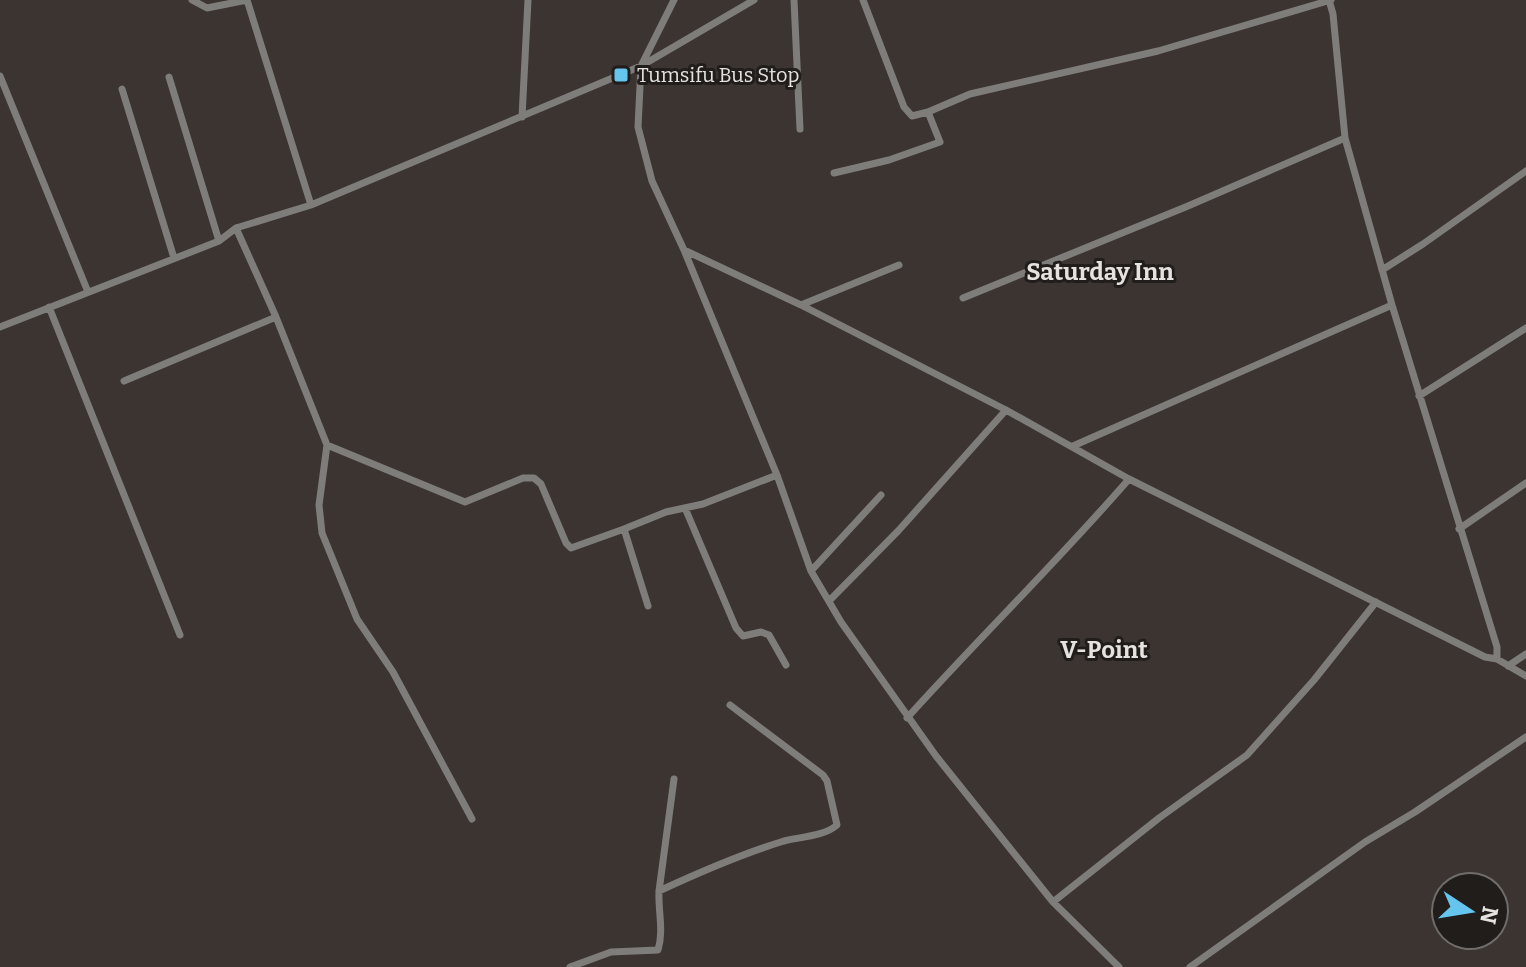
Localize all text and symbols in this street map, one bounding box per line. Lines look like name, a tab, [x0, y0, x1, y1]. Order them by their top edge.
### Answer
place label: Tumsifu Bus Stop	[637, 63, 799, 87]
marker: Tumsifu Bus Stop	[612, 66, 630, 84]
district label: Saturday Inn	[1026, 258, 1174, 286]
district label: V-Point	[1060, 636, 1148, 664]
north arrow	[1430, 871, 1510, 951]
text: N	[1474, 904, 1504, 926]

